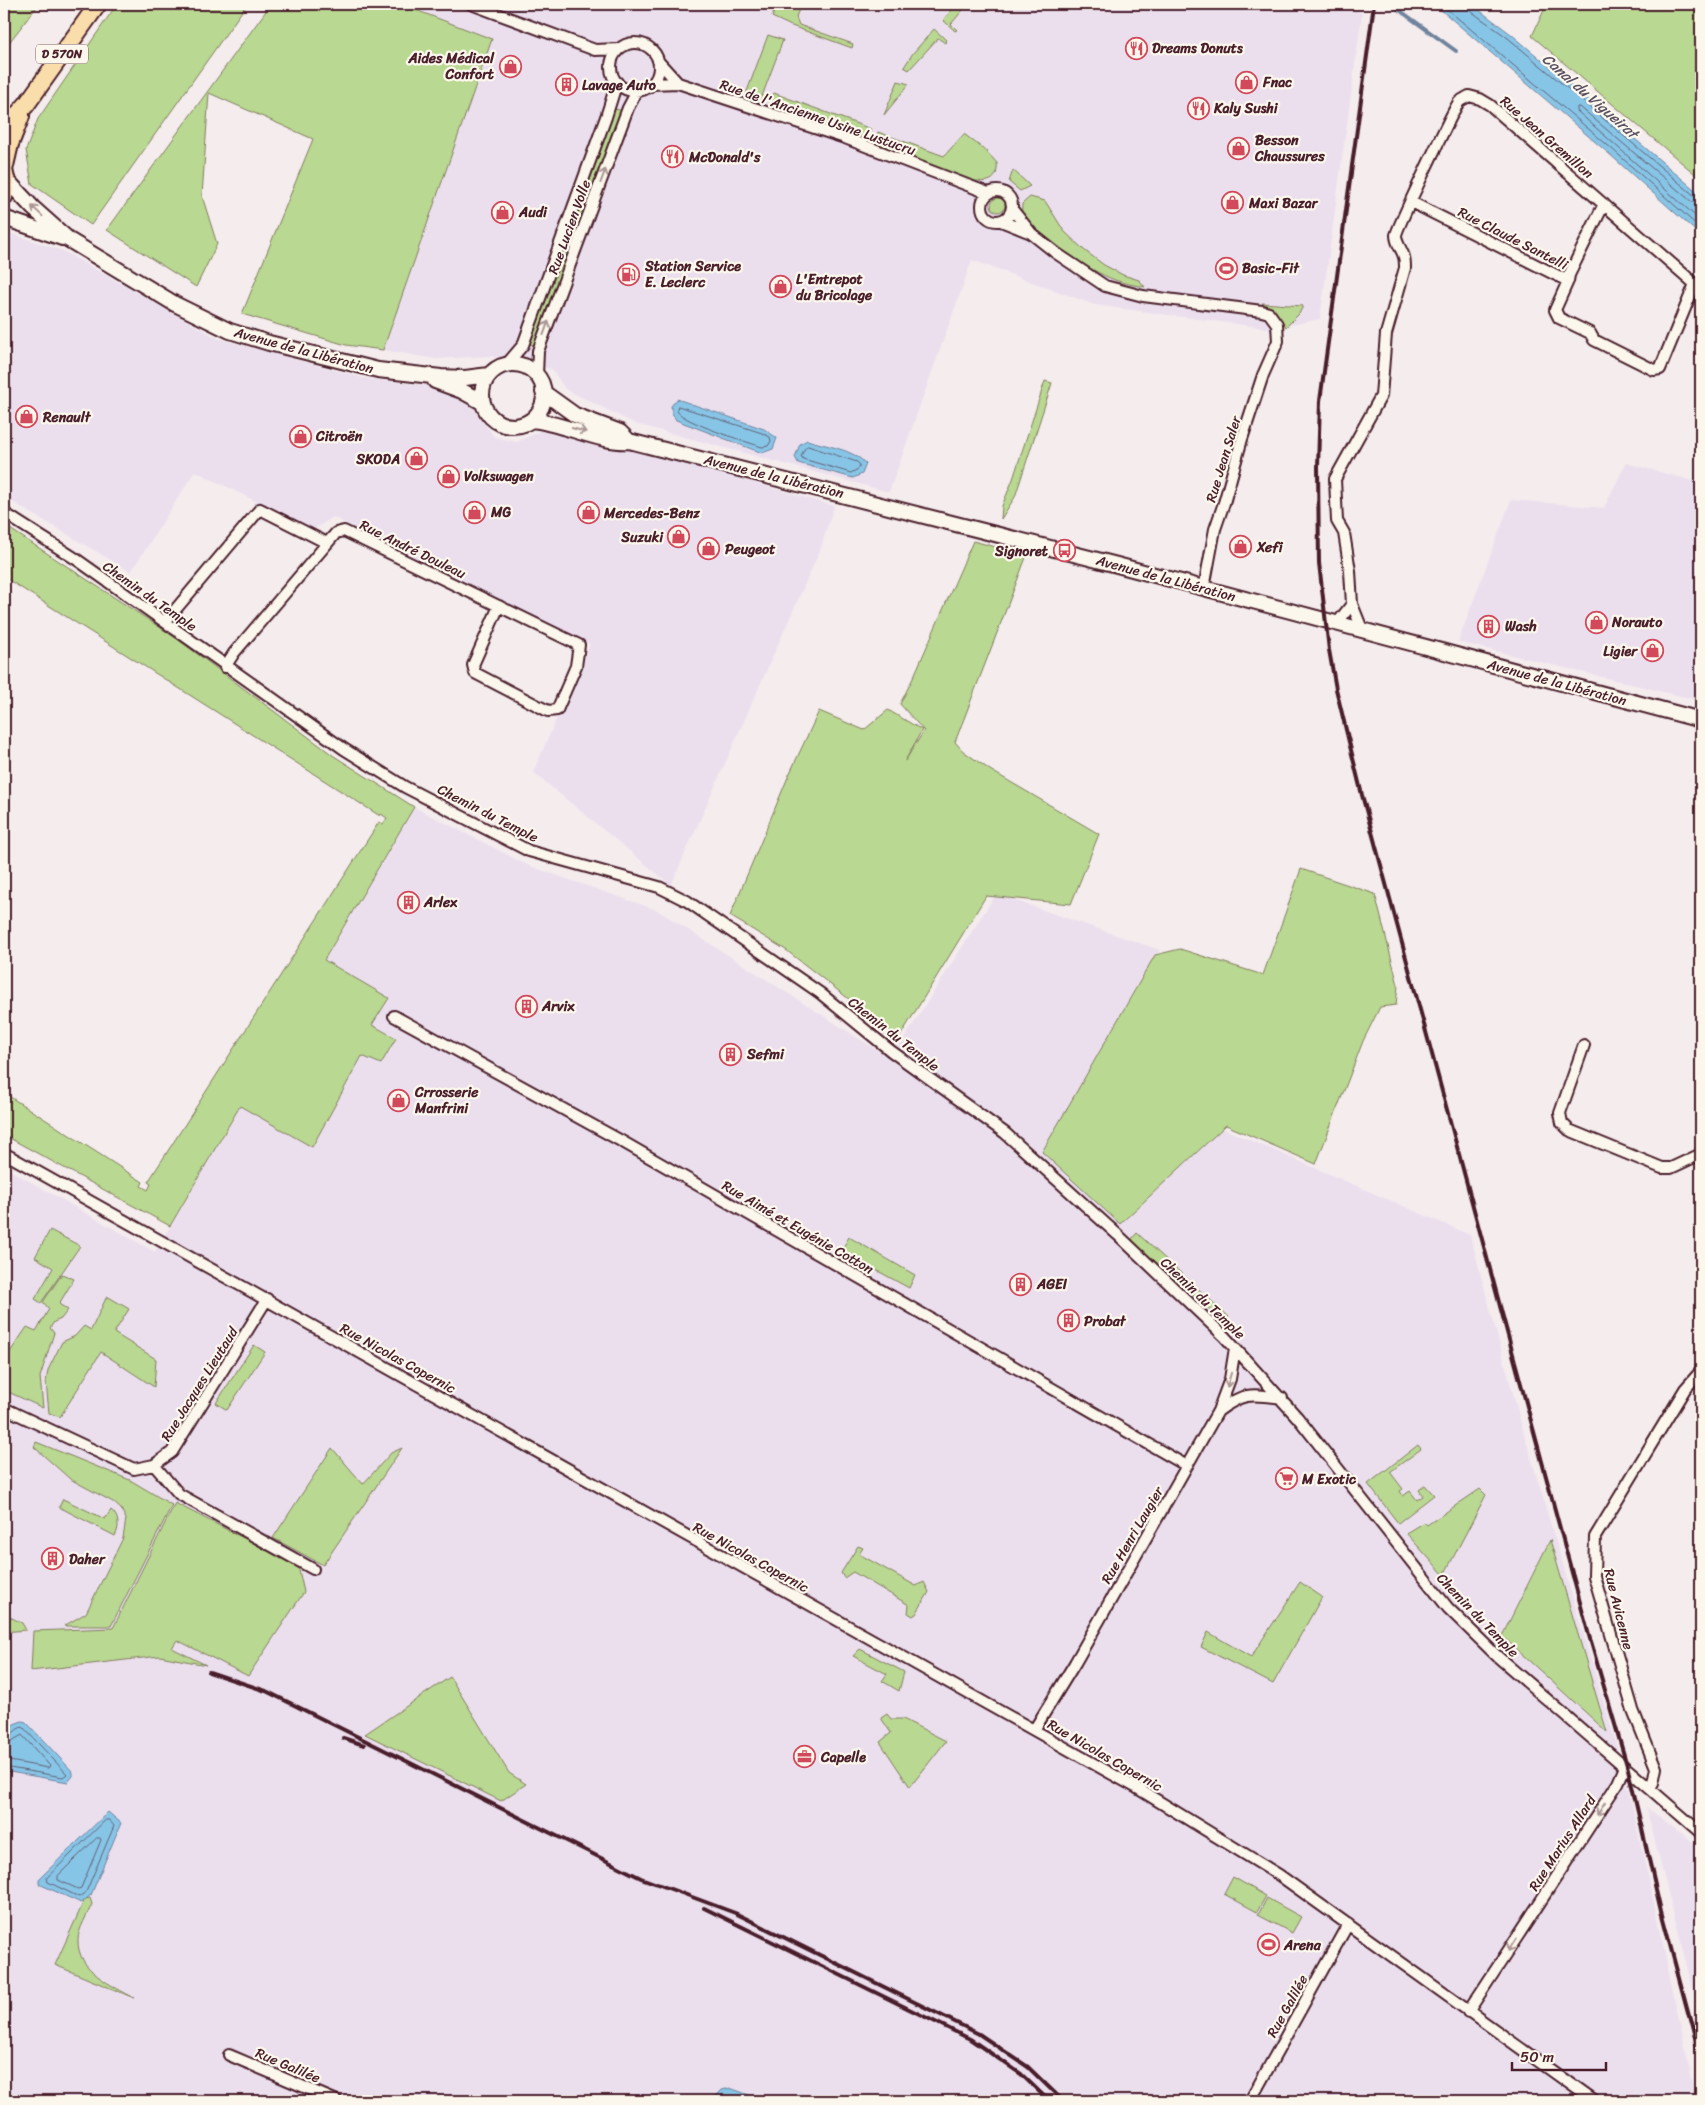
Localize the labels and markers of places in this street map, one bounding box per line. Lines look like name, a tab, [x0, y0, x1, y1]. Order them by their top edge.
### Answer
restaurant icon: Dreams Donuts	[1124, 36, 1148, 60]
place label: Dreams Donuts	[1152, 36, 1243, 61]
place label: Aides Médical Confort	[407, 46, 495, 87]
shop icon: Aides Médical Confort	[498, 54, 522, 78]
shop icon: Fnac	[1235, 70, 1259, 94]
place label: Fnac	[1262, 70, 1292, 95]
building icon: Lavage Auto	[554, 73, 578, 97]
place label: Lavage Auto	[582, 73, 657, 98]
restaurant icon: Kaly Sushi	[1186, 96, 1210, 120]
place label: Kaly Sushi	[1213, 96, 1279, 121]
place label: Besson Chaussures	[1254, 128, 1325, 169]
shop icon: Besson Chaussures	[1227, 136, 1251, 160]
restaurant icon: McDonald's	[661, 145, 685, 169]
place label: McDonald's	[688, 145, 761, 170]
shop icon: Maxi Bazar	[1221, 191, 1245, 215]
place label: Maxi Bazar	[1248, 191, 1319, 216]
shop icon: Audi	[491, 200, 515, 224]
place label: Audi	[518, 200, 548, 225]
place label: Station Service E. Leclerc	[644, 254, 741, 295]
sports icon: Basic-Fit	[1214, 256, 1238, 280]
place label: Basic-Fit	[1242, 256, 1300, 281]
fuel station icon: Station Service E. Leclerc	[617, 262, 641, 286]
place label: L'Entrepot du Bricolage	[796, 267, 873, 308]
shop icon: L'Entrepot du Bricolage	[768, 275, 792, 299]
shop icon: Renault	[15, 405, 39, 429]
place label: Renault	[42, 405, 92, 430]
shop icon: Citroën	[288, 424, 312, 448]
place label: Citroën	[315, 424, 363, 449]
place label: SKODA	[355, 447, 400, 472]
shop icon: SKODA	[404, 447, 428, 471]
shop icon: Volkswagen	[436, 464, 460, 488]
place label: Volkswagen	[464, 464, 534, 489]
shop icon: MG	[463, 500, 487, 524]
place label: MG	[490, 500, 511, 525]
shop icon: Mercedes-Benz	[576, 501, 600, 525]
place label: Mercedes-Benz	[603, 501, 700, 526]
place label: Suzuki	[620, 525, 664, 550]
shop icon: Suzuki	[667, 525, 691, 549]
shop icon: Xefi	[1229, 535, 1253, 559]
place label: Xefi	[1256, 535, 1283, 560]
shop icon: Peugeot	[697, 537, 721, 561]
place label: Peugeot	[725, 537, 776, 562]
place label: Signoret	[994, 539, 1049, 564]
bus stop icon: Signoret	[1052, 539, 1076, 563]
shop icon: Norauto	[1584, 610, 1608, 634]
place label: Norauto	[1611, 610, 1663, 635]
building icon: Wash	[1477, 614, 1501, 638]
place label: Wash	[1505, 614, 1537, 639]
place label: Ligier	[1603, 639, 1638, 664]
shop icon: Ligier	[1641, 639, 1665, 663]
building icon: Arlex	[396, 890, 420, 914]
place label: Arlex	[423, 890, 458, 915]
building icon: Arvix	[514, 994, 538, 1018]
place label: Arvix	[541, 994, 575, 1019]
building icon: Sefmi	[719, 1042, 743, 1066]
place label: Sefmi	[746, 1042, 785, 1067]
place label: Crrosserie Manfrini	[414, 1080, 479, 1121]
shop icon: Crrosserie Manfrini	[387, 1088, 411, 1112]
building icon: AGEI	[1009, 1272, 1033, 1296]
place label: AGEI	[1036, 1272, 1068, 1297]
building icon: Probat	[1056, 1309, 1080, 1333]
place label: Probat	[1084, 1309, 1127, 1334]
supermarket icon: M Exotic	[1274, 1467, 1298, 1491]
place label: M Exotic	[1301, 1467, 1357, 1492]
building icon: Daher	[41, 1547, 65, 1571]
place label: Daher	[69, 1547, 106, 1572]
office icon: Capelle	[793, 1745, 817, 1769]
place label: Capelle	[820, 1745, 866, 1770]
sports icon: Arena	[1256, 1933, 1280, 1957]
place label: Arena	[1283, 1933, 1322, 1958]

